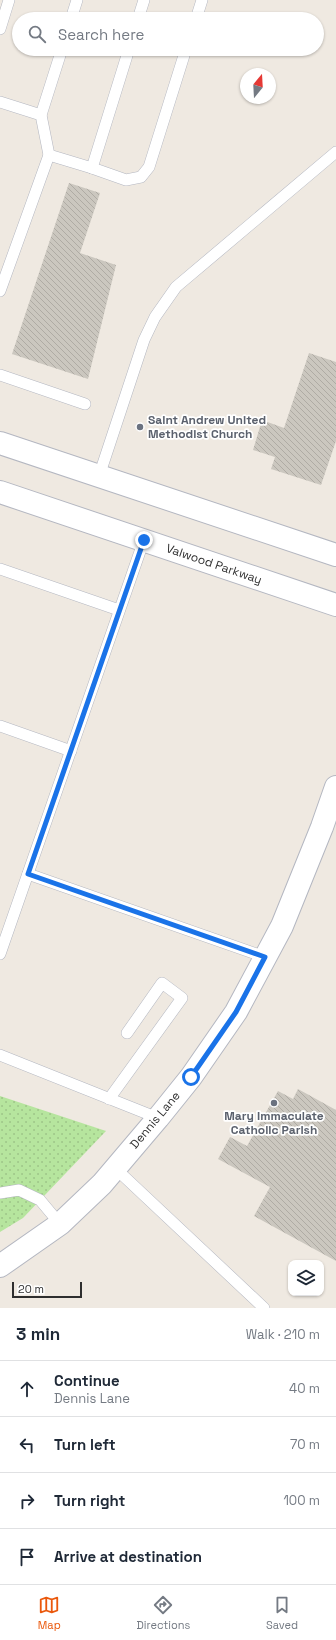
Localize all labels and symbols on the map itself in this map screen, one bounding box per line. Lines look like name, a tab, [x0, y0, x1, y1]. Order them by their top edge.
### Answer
north arrow	[240, 68, 276, 104]
place label: Saint Andrew United Methodist Church	[148, 412, 266, 442]
marker: Saint Andrew United Methodist Church	[135, 422, 145, 432]
route end	[135, 531, 153, 549]
street label: Valwood Parkway	[164, 540, 264, 588]
route start	[182, 1068, 200, 1086]
street label: Dennis Lane	[126, 1088, 184, 1152]
marker: Mary Immaculate Catholic Parish	[269, 1098, 279, 1108]
place label: Mary Immaculate Catholic Parish	[224, 1108, 324, 1138]
scale bar	[12, 1280, 82, 1299]

